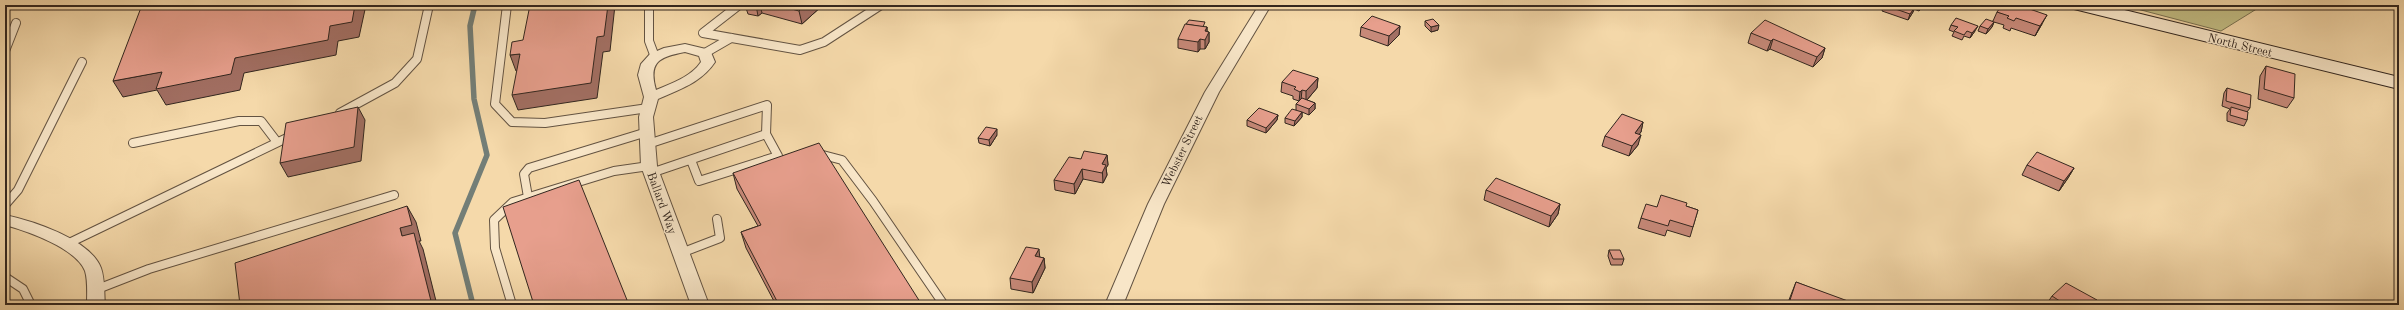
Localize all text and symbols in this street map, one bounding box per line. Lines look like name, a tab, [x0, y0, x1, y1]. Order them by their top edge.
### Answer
street label: North Street	[2206, 32, 2273, 60]
street label: Webster Street	[1160, 114, 1205, 189]
street label: Ballard Way	[644, 171, 678, 237]

